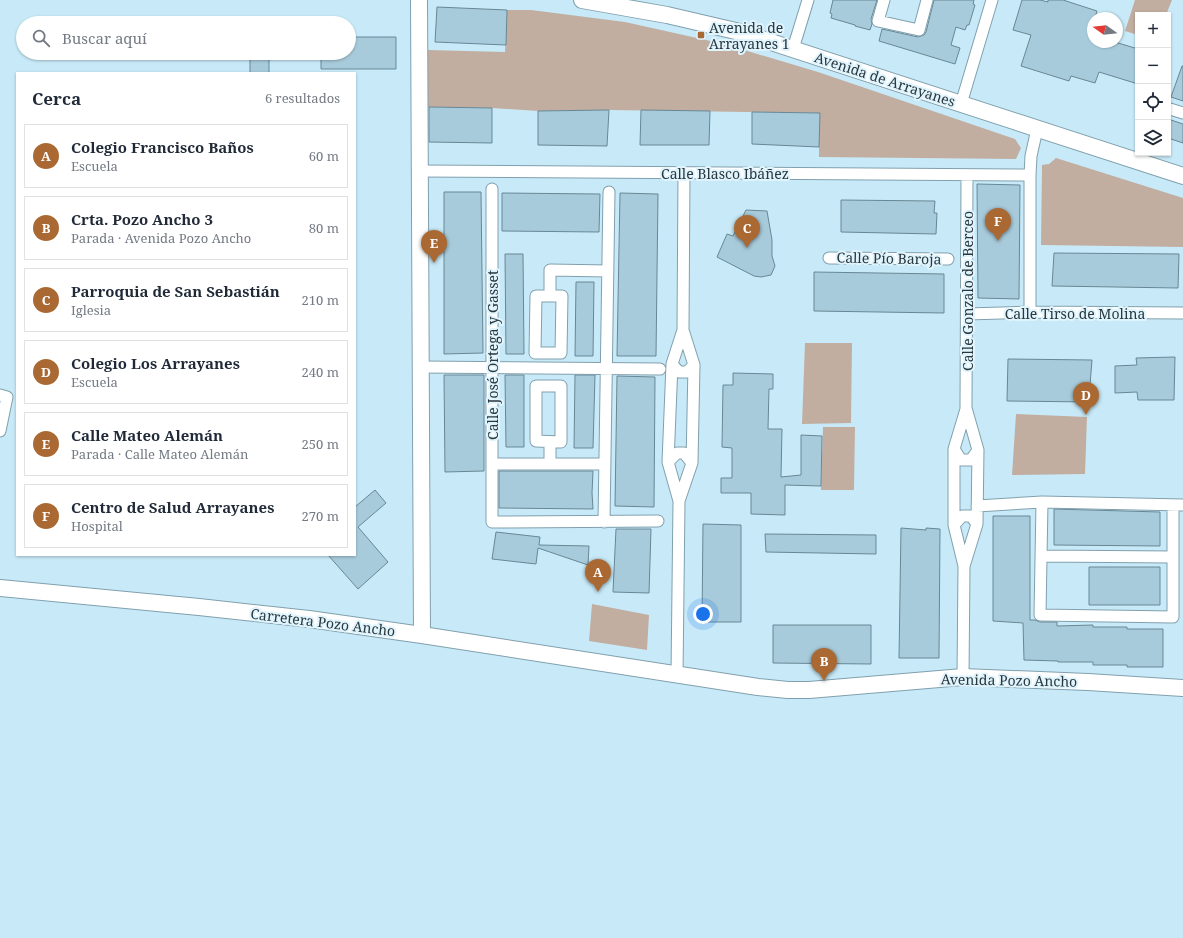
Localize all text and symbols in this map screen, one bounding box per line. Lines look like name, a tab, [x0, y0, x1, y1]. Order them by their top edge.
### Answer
north arrow	[1087, 12, 1123, 48]
map controls	[1135, 12, 1171, 156]
button: +	[1135, 12, 1171, 48]
search box	[16, 16, 356, 60]
place label: Avenida de Arrayanes 1	[709, 18, 789, 53]
icon: search	[30, 27, 52, 49]
text: Buscar aquí	[62, 28, 147, 48]
marker: Avenida de Arrayanes 1	[696, 30, 706, 40]
street label: Avenida de Arrayanes	[812, 47, 958, 111]
button: −	[1135, 48, 1171, 84]
button: locate	[1135, 84, 1171, 120]
text: Cerca	[32, 87, 81, 110]
text: 6 resultados	[265, 89, 340, 107]
button: layers	[1135, 120, 1171, 156]
text: Colegio Francisco Baños	[71, 137, 254, 157]
text: A	[41, 147, 51, 165]
text: 60 m	[309, 147, 339, 165]
text: Escuela	[71, 157, 118, 175]
street label: Calle Blasco Ibáñez	[661, 164, 789, 183]
pin: F	[985, 208, 1011, 241]
text: Crta. Pozo Ancho 3	[71, 209, 213, 229]
street label: Calle Gonzalo de Berceo	[958, 211, 977, 371]
pin: C	[734, 215, 760, 248]
text: B	[42, 219, 50, 237]
text: 80 m	[309, 219, 339, 237]
text: Parada · Avenida Pozo Ancho	[71, 229, 251, 247]
pin: E	[421, 230, 447, 263]
street label: Calle Pío Baroja	[836, 248, 942, 268]
street label: Calle José Ortega y Gasset	[483, 270, 502, 440]
text: Parroquia de San Sebastián	[71, 281, 280, 301]
text: C	[42, 291, 50, 309]
text: 210 m	[302, 291, 339, 309]
text: Iglesia	[71, 301, 111, 319]
street label: Calle Tirso de Molina	[1005, 304, 1145, 323]
text: Colegio Los Arrayanes	[71, 353, 240, 373]
text: D	[41, 363, 51, 381]
text: 240 m	[302, 363, 339, 381]
text: Escuela	[71, 373, 118, 391]
pin: D	[1073, 382, 1099, 415]
text: Calle Mateo Alemán	[71, 425, 223, 445]
text: E	[42, 435, 50, 453]
text: 250 m	[302, 435, 339, 453]
text: Parada · Calle Mateo Alemán	[71, 445, 248, 463]
text: Centro de Salud Arrayanes	[71, 497, 274, 517]
text: F	[42, 507, 50, 525]
text: 270 m	[302, 507, 339, 525]
text: Hospital	[71, 517, 123, 535]
pin: A	[585, 559, 611, 592]
street label: Carretera Pozo Ancho	[250, 604, 396, 640]
your location	[693, 604, 713, 624]
pin: B	[811, 648, 837, 681]
street label: Avenida Pozo Ancho	[941, 669, 1077, 691]

